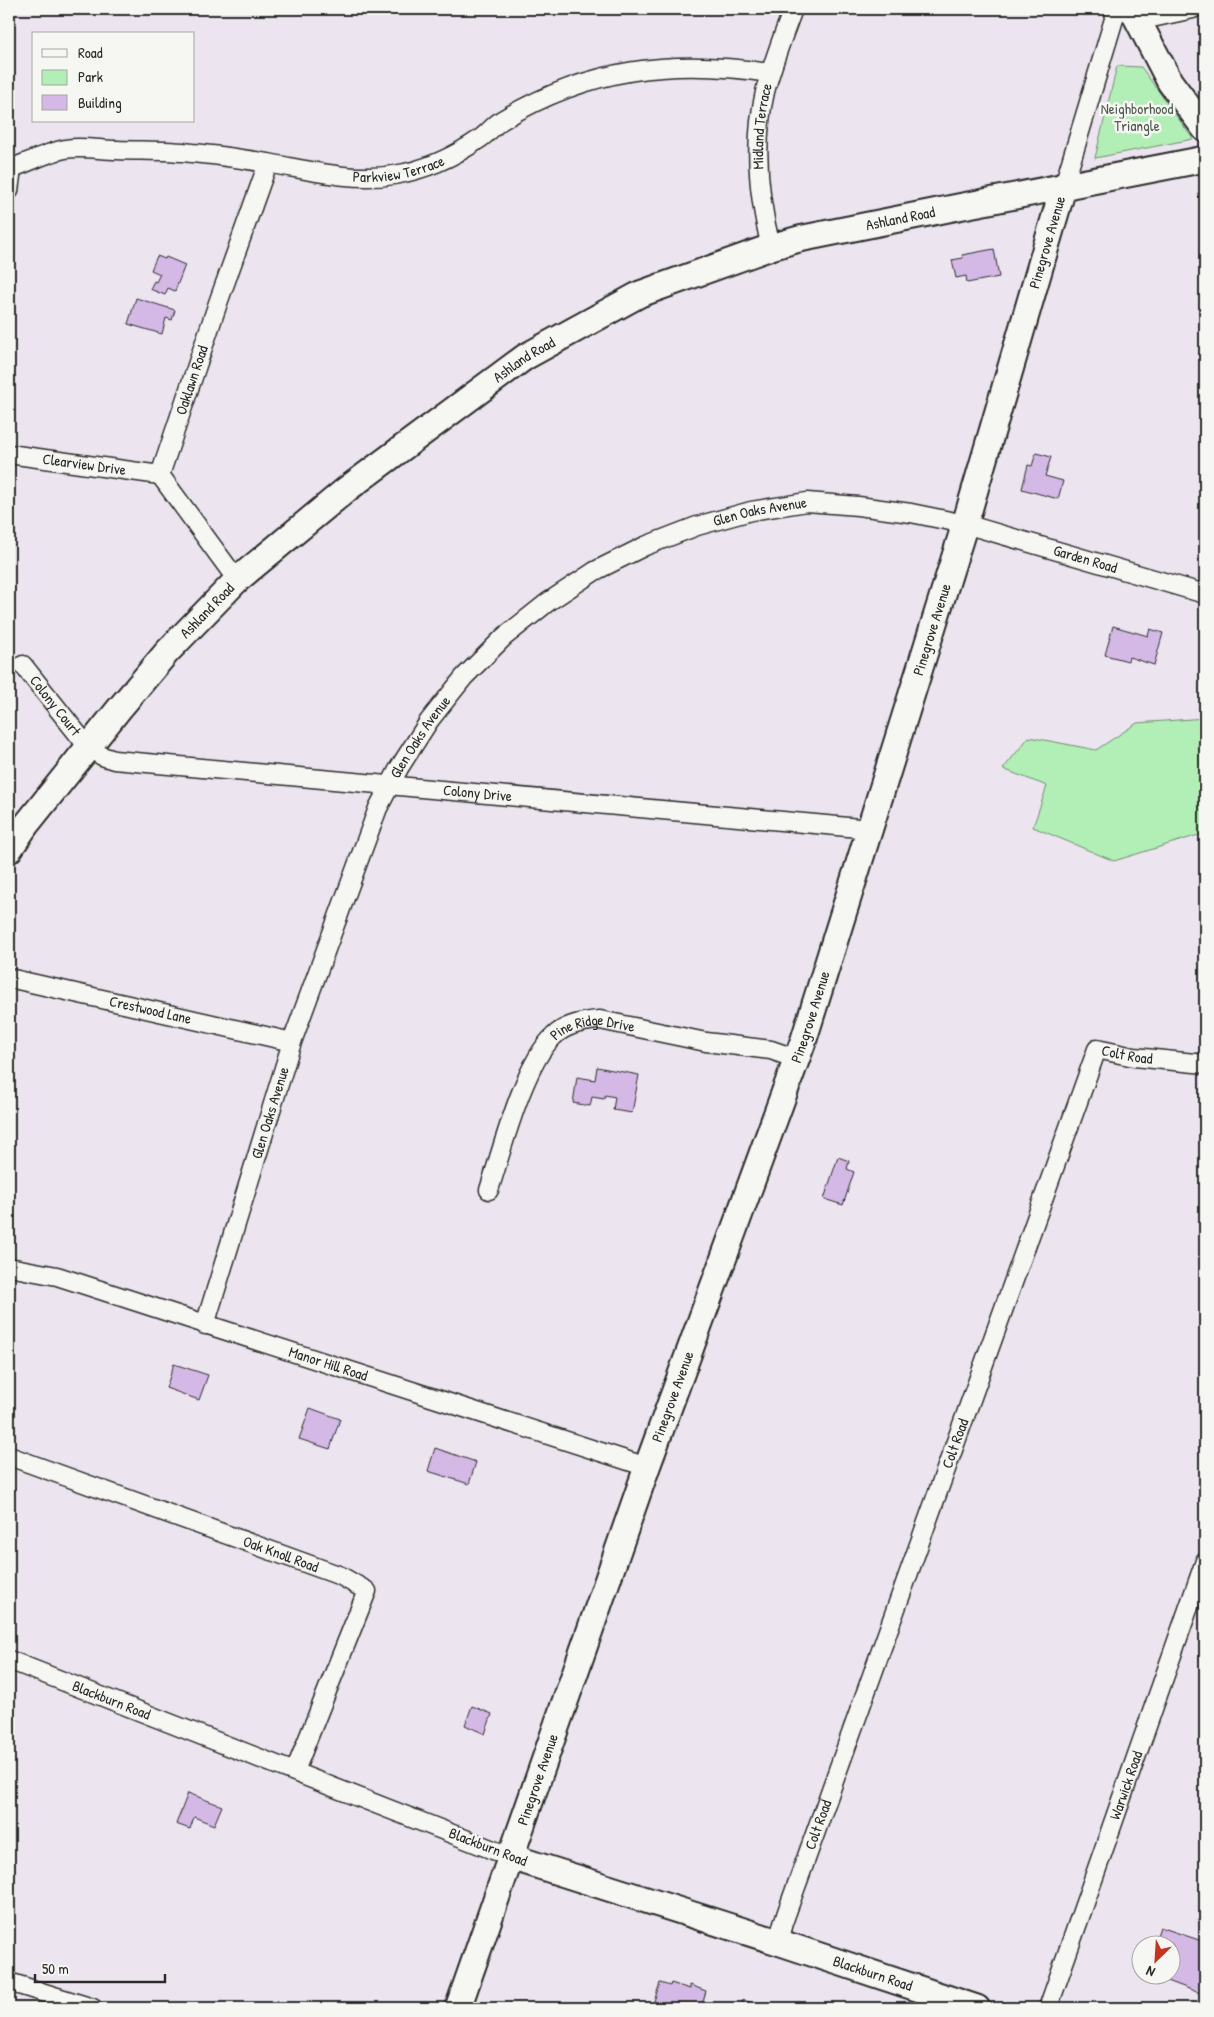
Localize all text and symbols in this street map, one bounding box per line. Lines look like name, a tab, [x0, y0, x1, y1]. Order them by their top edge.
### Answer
legend	[32, 32, 195, 122]
text: Road	[78, 42, 103, 63]
text: Park	[78, 66, 103, 87]
street label: Midland Terrace	[747, 81, 777, 170]
text: Building	[78, 92, 122, 113]
park label: Neighborhood Triangle	[1101, 98, 1173, 136]
street label: Parkview Terrace	[352, 150, 448, 187]
street label: Pinegrove Avenue	[1023, 193, 1070, 291]
street label: Ashland Road	[864, 201, 937, 235]
street label: Ashland Road	[489, 332, 559, 387]
street label: Oaklawn Road	[170, 342, 213, 418]
street label: Clearview Drive	[41, 448, 127, 480]
street label: Glen Oaks Avenue	[711, 491, 808, 531]
street label: Garden Road	[1051, 539, 1120, 578]
street label: Ashland Road	[175, 578, 239, 643]
street label: Pinegrove Avenue	[907, 581, 956, 678]
street label: Colony Court	[25, 671, 87, 741]
street label: Glen Oaks Avenue	[385, 691, 455, 782]
street label: Colony Drive	[442, 779, 513, 806]
street label: Pinegrove Avenue	[785, 968, 835, 1066]
street label: Crestwood Lane	[107, 990, 194, 1029]
street label: Pine Ridge Drive	[545, 1009, 637, 1045]
street label: Colt Road	[1100, 1039, 1154, 1069]
street label: Glen Oaks Avenue	[246, 1064, 294, 1161]
street label: Manor Hill Road	[286, 1341, 371, 1386]
street label: Pinegrove Avenue	[646, 1348, 699, 1445]
street label: Colt Road	[936, 1416, 973, 1471]
street label: Oak Knoll Road	[240, 1530, 322, 1577]
street label: Blackburn Road	[69, 1675, 154, 1725]
street label: Pinegrove Avenue	[512, 1731, 563, 1828]
street label: Warwick Road	[1104, 1748, 1148, 1822]
street label: Colt Road	[799, 1797, 836, 1852]
street label: Blackburn Road	[446, 1822, 530, 1871]
north arrow	[1132, 1934, 1182, 1984]
street label: Blackburn Road	[830, 1950, 915, 1996]
scale bar	[35, 1952, 165, 1984]
text: 50 m	[42, 1958, 69, 1979]
text: N	[1142, 1962, 1158, 1982]

